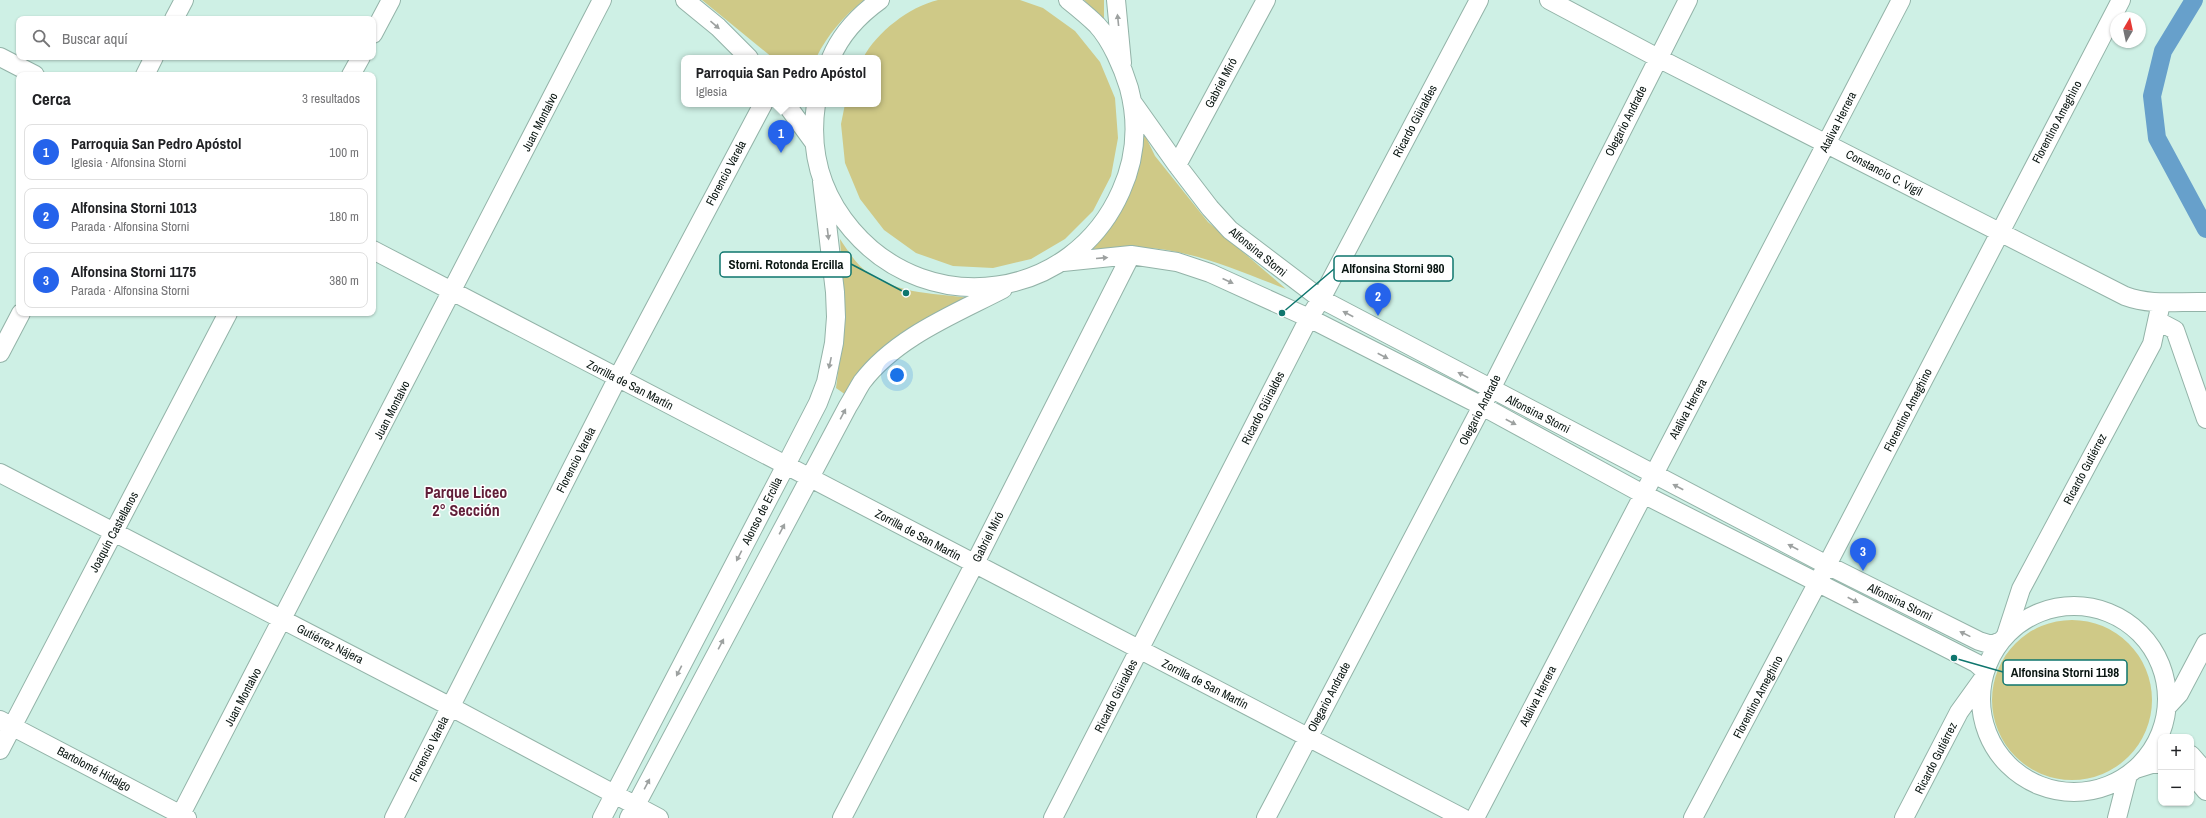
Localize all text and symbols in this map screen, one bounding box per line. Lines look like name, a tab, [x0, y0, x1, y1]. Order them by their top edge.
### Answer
north arrow	[2110, 12, 2146, 48]
one-way arrow	[1115, 14, 1121, 26]
search box	[16, 16, 376, 60]
one-way arrow	[710, 20, 720, 29]
icon: search	[30, 27, 52, 49]
text: Buscar aquí	[62, 28, 128, 49]
popup	[681, 55, 881, 107]
street label: Gabriel Miró	[1201, 55, 1241, 111]
text: Parroquia San Pedro Apóstol	[696, 62, 866, 83]
street label: Florentino Ameghino	[2028, 78, 2086, 166]
street label: Ricardo Güiraldes	[1389, 82, 1441, 160]
text: Iglesia	[696, 83, 727, 100]
street label: Olegario Andrade	[1601, 83, 1651, 159]
text: Cerca	[32, 87, 71, 110]
street label: Ataliva Herrera	[1815, 88, 1860, 156]
text: 3 resultados	[302, 90, 360, 107]
street label: Juan Montalvo	[518, 90, 562, 154]
pin: 1	[768, 120, 794, 153]
text: Parroquia San Pedro Apóstol	[71, 133, 241, 154]
street label: Florencio Varela	[702, 137, 750, 208]
text: 1	[43, 144, 49, 161]
text: 100 m	[329, 144, 359, 161]
street label: Constancio C. Vigil	[1843, 146, 1925, 200]
text: Iglesia · Alfonsina Storni	[71, 154, 187, 171]
text: Alfonsina Storni 1013	[71, 197, 197, 218]
text: 2	[43, 208, 49, 225]
text: 180 m	[329, 208, 359, 225]
text: Parada · Alfonsina Storni	[71, 218, 190, 235]
street label: Alfonsina Storni	[1225, 223, 1290, 280]
one-way arrow	[825, 228, 832, 240]
callout: Storni. Rotonda Ercilla	[720, 252, 851, 277]
one-way arrow	[1096, 255, 1108, 261]
text: Storni. Rotonda Ercilla	[729, 256, 844, 273]
callout: Alfonsina Storni 980	[1334, 256, 1453, 281]
text: Alfonsina Storni 980	[1341, 260, 1445, 277]
text: Alfonsina Storni 1175	[71, 261, 196, 282]
text: 3	[43, 272, 49, 289]
text: 380 m	[329, 272, 359, 289]
one-way arrow	[1222, 278, 1234, 284]
text: Parada · Alfonsina Storni	[71, 282, 190, 299]
pin: 2	[1365, 283, 1391, 316]
one-way arrow	[1343, 311, 1354, 317]
one-way arrow	[1377, 353, 1389, 359]
street label: Zorrilla de San Martín	[584, 356, 676, 414]
one-way arrow	[827, 357, 833, 369]
your location	[887, 365, 907, 385]
street label: Florentino Ameghino	[1880, 366, 1936, 454]
street label: Ricardo Güiraldes	[1238, 369, 1288, 447]
one-way arrow	[1458, 371, 1469, 378]
street label: Olegario Andrade	[1455, 372, 1505, 448]
street label: Ataliva Herrera	[1665, 376, 1711, 443]
street label: Juan Montalvo	[370, 378, 414, 442]
street label: Alfonsina Storni	[1502, 391, 1573, 437]
one-way arrow	[840, 409, 846, 420]
one-way arrow	[1505, 419, 1516, 425]
street label: Florencio Varela	[553, 424, 600, 495]
street label: Ricardo Gutiérrez	[2060, 431, 2110, 507]
street label: Alonso de Ercilla	[738, 474, 786, 548]
district label: Parque Liceo 2° Sección	[425, 481, 507, 521]
one-way arrow	[1672, 483, 1684, 490]
street label: Joaquín Castellanos	[86, 489, 142, 575]
street label: Zorrilla de San Martín	[872, 506, 964, 564]
street label: Gabriel Miró	[968, 509, 1008, 565]
one-way arrow	[779, 524, 786, 535]
pin: 3	[1850, 538, 1876, 571]
one-way arrow	[1787, 544, 1799, 551]
one-way arrow	[736, 550, 742, 562]
street label: Alfonsina Storni	[1864, 579, 1935, 625]
one-way arrow	[1847, 597, 1859, 603]
street label: Gutiérrez Nájera	[294, 620, 367, 668]
one-way arrow	[1959, 631, 1971, 637]
one-way arrow	[718, 638, 725, 650]
street label: Florentino Ameghino	[1729, 653, 1787, 741]
street label: Zorrilla de San Martín	[1159, 655, 1251, 713]
street label: Ricardo Güiraldes	[1091, 657, 1141, 735]
street label: Olegario Andrade	[1304, 659, 1354, 735]
callout: Alfonsina Storni 1198	[2003, 660, 2127, 685]
street label: Ataliva Herrera	[1515, 662, 1560, 730]
text: Alfonsina Storni 1198	[2011, 664, 2119, 681]
street label: Juan Montalvo	[221, 665, 265, 729]
one-way arrow	[676, 665, 682, 677]
street label: Florencio Varela	[406, 713, 453, 784]
street label: Ricardo Gutiérrez	[1911, 719, 1961, 796]
map controls	[2158, 734, 2194, 806]
button: +	[2158, 734, 2194, 770]
street label: Bartolomé Hidalgo	[54, 743, 134, 795]
button: −	[2158, 770, 2194, 806]
one-way arrow	[644, 778, 650, 789]

